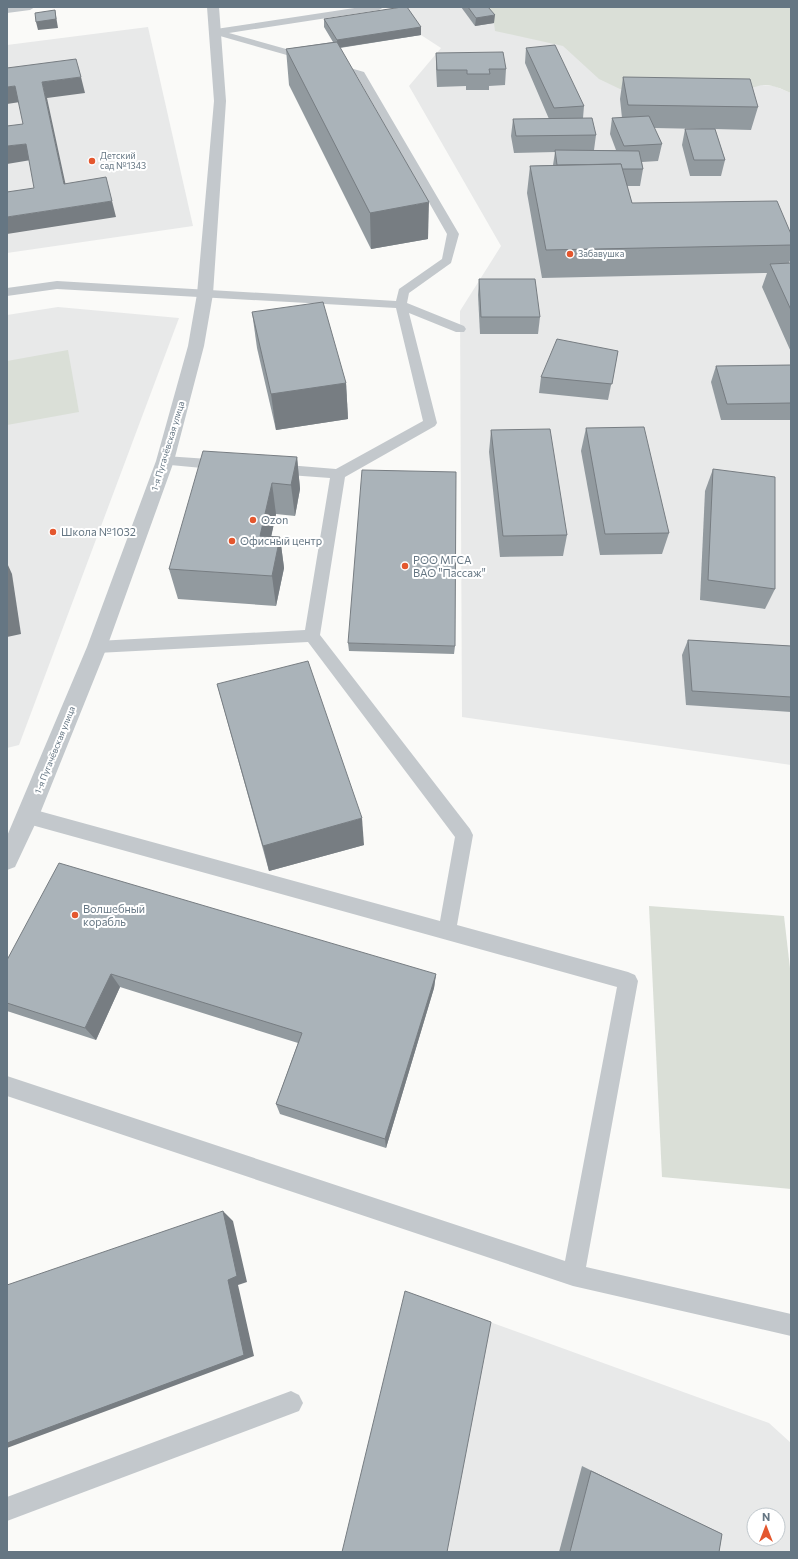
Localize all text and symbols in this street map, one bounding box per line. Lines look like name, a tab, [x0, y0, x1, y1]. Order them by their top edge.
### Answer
place label: Детский сад №1343	[100, 150, 146, 171]
marker: Детский сад №1343	[87, 156, 97, 166]
place label: Забавушка	[578, 248, 625, 259]
marker: Забавушка	[565, 249, 575, 259]
street label: 1-я Пугачёвская улица	[149, 399, 187, 492]
place label: Ozon	[261, 513, 288, 526]
marker: Ozon	[248, 515, 258, 525]
place label: Школа №1032	[61, 525, 136, 538]
marker: Школа №1032	[48, 527, 58, 537]
place label: Офисный центр	[240, 534, 322, 547]
marker: Офисный центр	[227, 536, 237, 546]
place label: РОО МГСА ВАО "Пассаж"	[413, 553, 486, 579]
marker: РОО МГСА ВАО "Пассаж"	[400, 561, 410, 571]
street label: 1-я Пугачёвская улица	[32, 704, 77, 795]
place label: Волшебный корабль	[83, 902, 145, 928]
marker: Волшебный корабль	[70, 910, 80, 920]
north arrow	[746, 1507, 786, 1547]
text: N	[762, 1510, 770, 1523]

